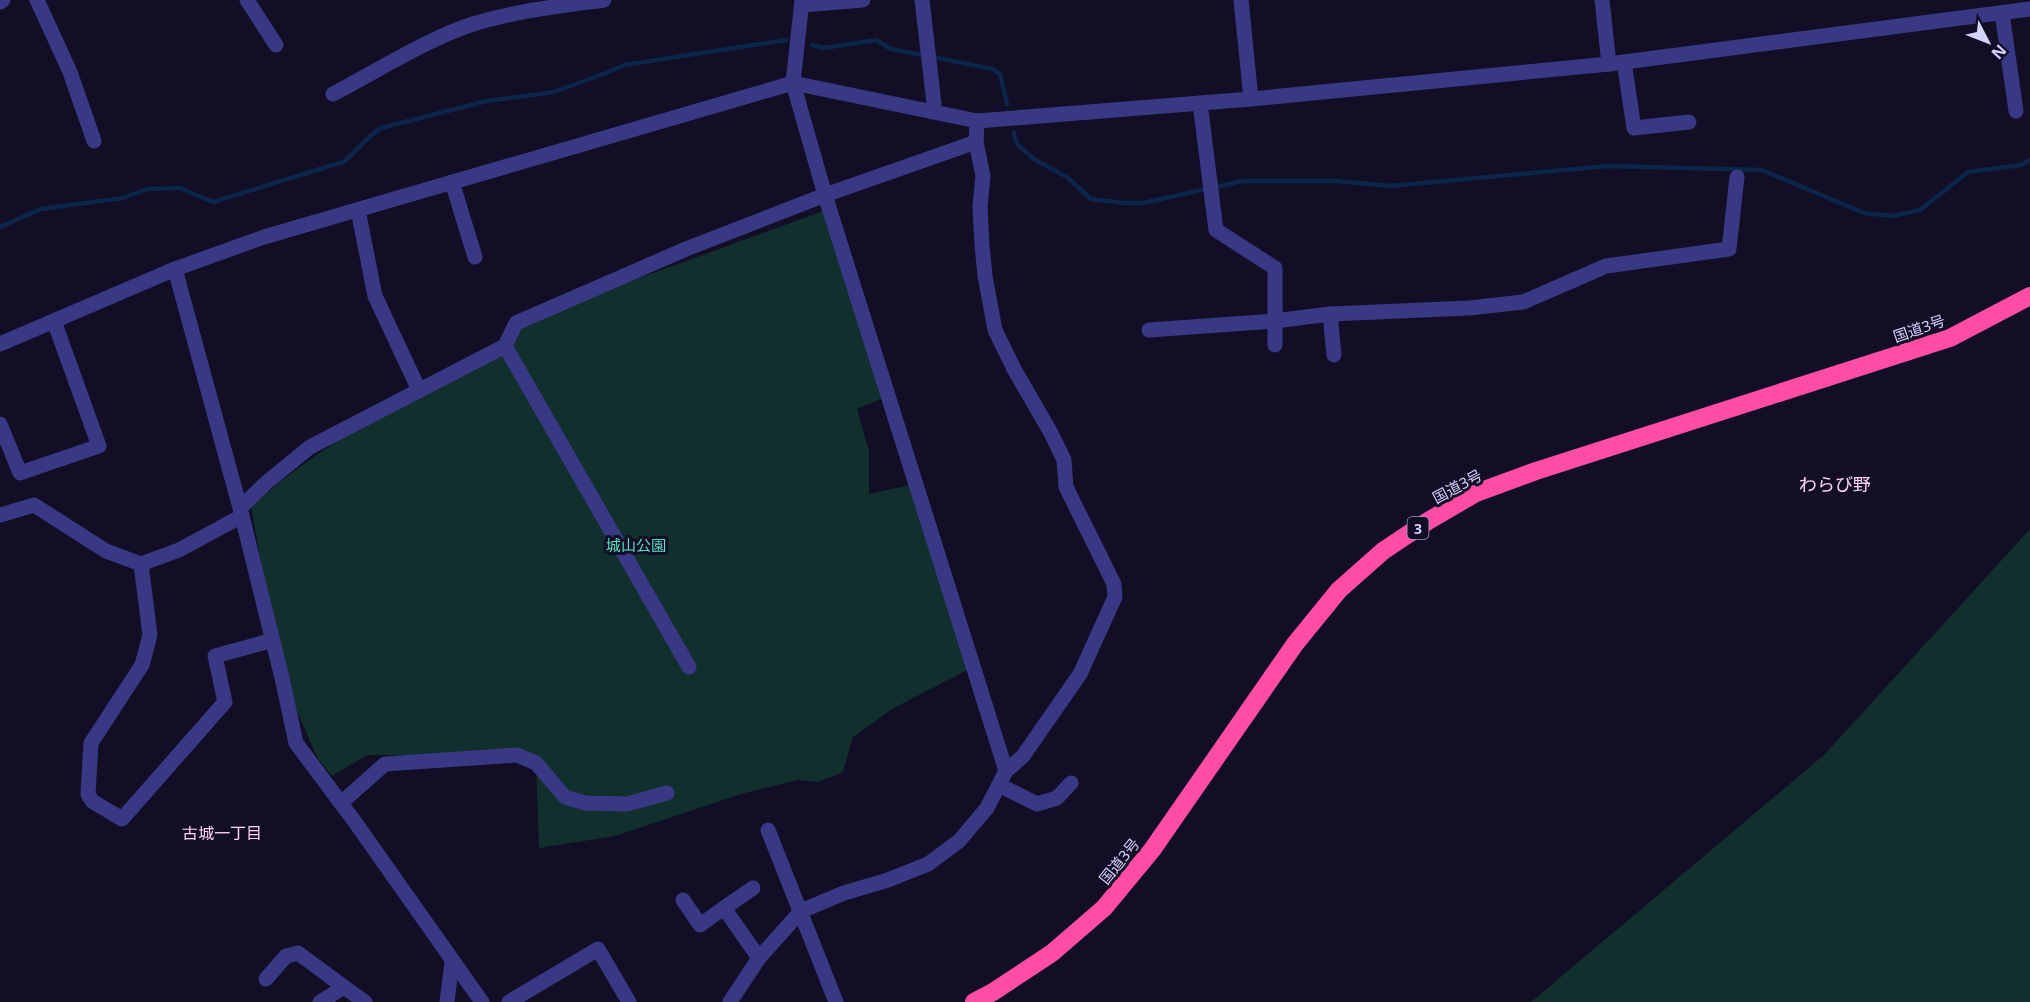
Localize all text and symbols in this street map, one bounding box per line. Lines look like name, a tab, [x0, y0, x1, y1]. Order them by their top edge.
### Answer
north arrow	[1958, 12, 2018, 72]
text: N	[1987, 40, 2012, 64]
street label: 国道3号	[1890, 310, 1948, 346]
street label: 国道3号	[1429, 465, 1485, 507]
district label: わらび野	[1799, 472, 1871, 496]
road number: 3	[1408, 517, 1428, 539]
park label: 城山公園	[606, 535, 666, 555]
district label: 古城一丁目	[182, 822, 262, 844]
street label: 国道3号	[1094, 834, 1144, 888]

